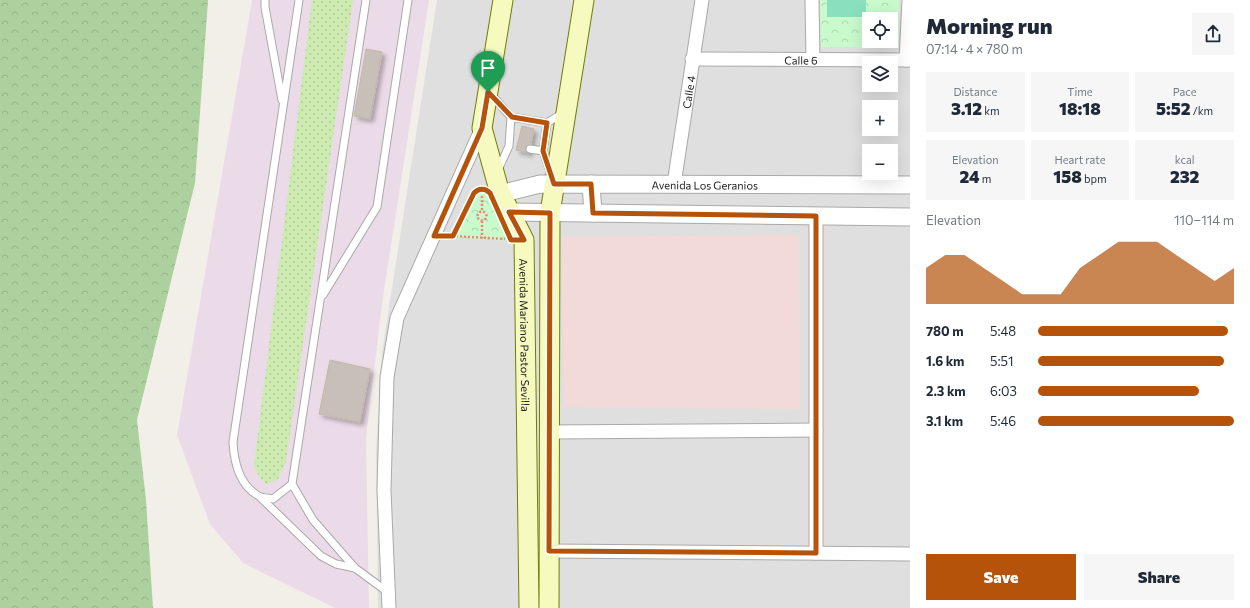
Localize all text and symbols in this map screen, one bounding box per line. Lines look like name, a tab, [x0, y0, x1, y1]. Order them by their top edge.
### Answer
map controls	[862, 12, 898, 180]
button: locate	[862, 12, 898, 48]
text: Morning run	[926, 12, 1053, 39]
button: share	[1192, 13, 1234, 55]
text: 07:14 · 4 × 780 m	[926, 41, 1023, 57]
pin	[471, 51, 505, 92]
street label: Calle 6	[784, 53, 818, 66]
button: layers	[862, 56, 898, 92]
icon: arrive	[477, 57, 499, 79]
street label: Calle 4	[679, 74, 697, 110]
text: Distance	[953, 85, 997, 98]
text: Time	[1067, 85, 1093, 98]
text: Pace	[1173, 85, 1197, 98]
text: 3.12	[951, 98, 982, 119]
text: 18:18	[1059, 98, 1101, 119]
text: 5:52	[1156, 98, 1191, 119]
button: +	[862, 100, 898, 136]
text: km	[982, 104, 1000, 117]
text: /km	[1191, 104, 1213, 117]
button: −	[862, 144, 898, 180]
text: Elevation	[952, 153, 999, 166]
text: Heart rate	[1054, 153, 1106, 166]
text: kcal	[1175, 153, 1195, 166]
text: 24	[959, 166, 980, 187]
text: 158	[1053, 166, 1082, 187]
text: 232	[1170, 166, 1199, 187]
text: m	[980, 172, 991, 185]
text: bpm	[1082, 172, 1107, 185]
street label: Avenida Los Geranios	[652, 178, 758, 191]
text: Elevation	[926, 212, 981, 228]
text: 110–114 m	[1174, 212, 1234, 228]
street label: Avenida Mariano Pastor Sevilla	[518, 258, 533, 412]
text: 780 m	[926, 323, 964, 339]
text: 5:48	[990, 323, 1016, 339]
text: 1.6 km	[926, 353, 964, 369]
text: 5:51	[990, 353, 1014, 369]
text: 2.3 km	[926, 383, 966, 399]
text: 6:03	[990, 383, 1017, 399]
text: 3.1 km	[926, 413, 963, 429]
text: 5:46	[990, 413, 1016, 429]
button: Save	[926, 554, 1076, 600]
button: Share	[1084, 554, 1234, 600]

